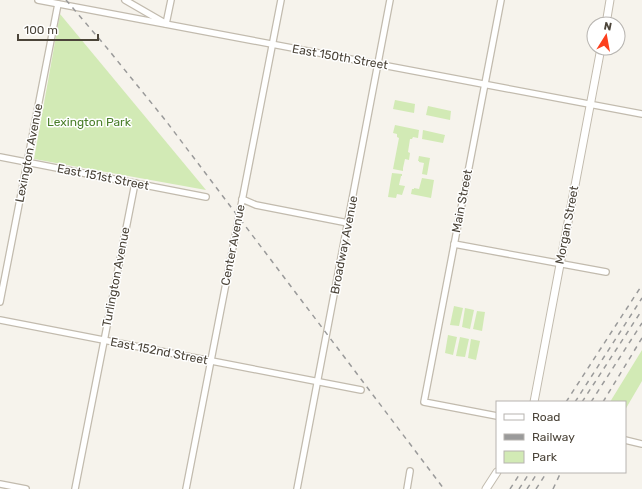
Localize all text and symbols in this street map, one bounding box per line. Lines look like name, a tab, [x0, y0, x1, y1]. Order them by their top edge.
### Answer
scale bar	[18, 16, 98, 42]
north arrow	[586, 16, 626, 56]
text: N	[603, 20, 613, 34]
text: 100 m	[24, 23, 58, 37]
street label: East 150th Street	[291, 42, 389, 72]
street label: Lexington Avenue	[13, 102, 46, 204]
park label: Lexington Park	[47, 115, 132, 129]
street label: East 151st Street	[56, 161, 150, 193]
street label: Main Street	[449, 168, 475, 234]
street label: Morgan Street	[553, 184, 582, 265]
street label: Broadway Avenue	[328, 194, 360, 295]
street label: Center Avenue	[218, 203, 248, 287]
street label: Turlington Avenue	[99, 226, 133, 328]
street label: East 152nd Street	[109, 335, 209, 367]
legend	[496, 401, 626, 473]
text: Road	[532, 410, 560, 424]
text: Railway	[532, 430, 575, 444]
text: Park	[532, 450, 558, 464]

